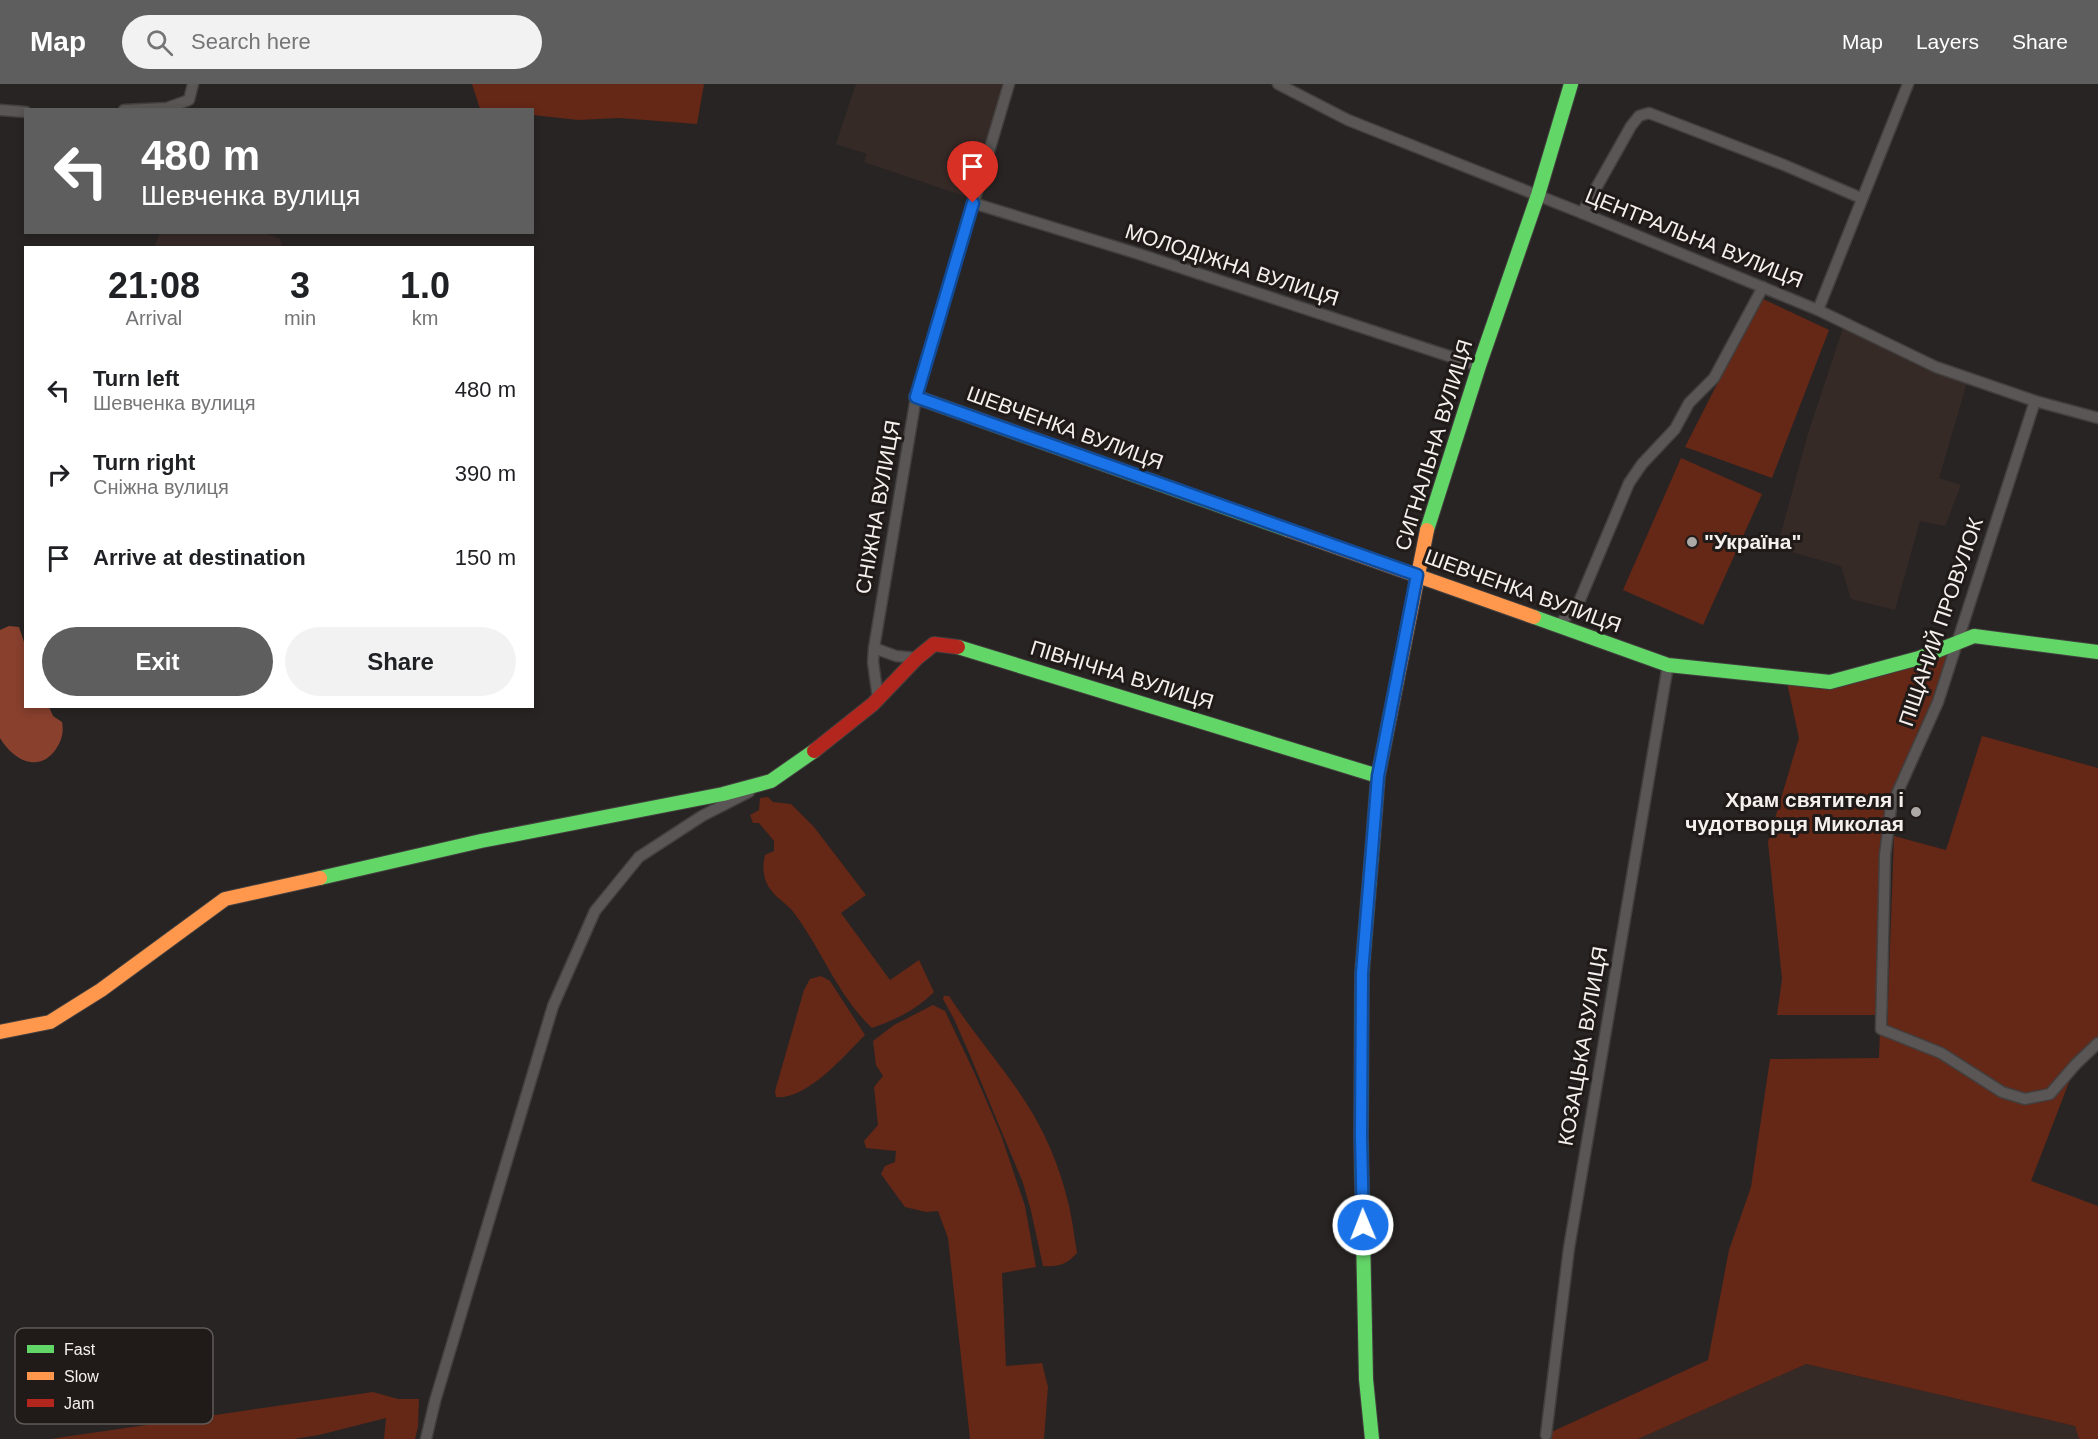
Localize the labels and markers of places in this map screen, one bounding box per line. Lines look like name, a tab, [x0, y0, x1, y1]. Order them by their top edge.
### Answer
pin	[947, 141, 998, 203]
place label: "Україна"	[1704, 530, 1801, 553]
marker: "Україна"	[1685, 535, 1699, 549]
place label: Храм святителя і чудотворця Миколая	[1685, 788, 1904, 835]
marker: Храм святителя і чудотворця Миколая	[1909, 805, 1923, 819]

